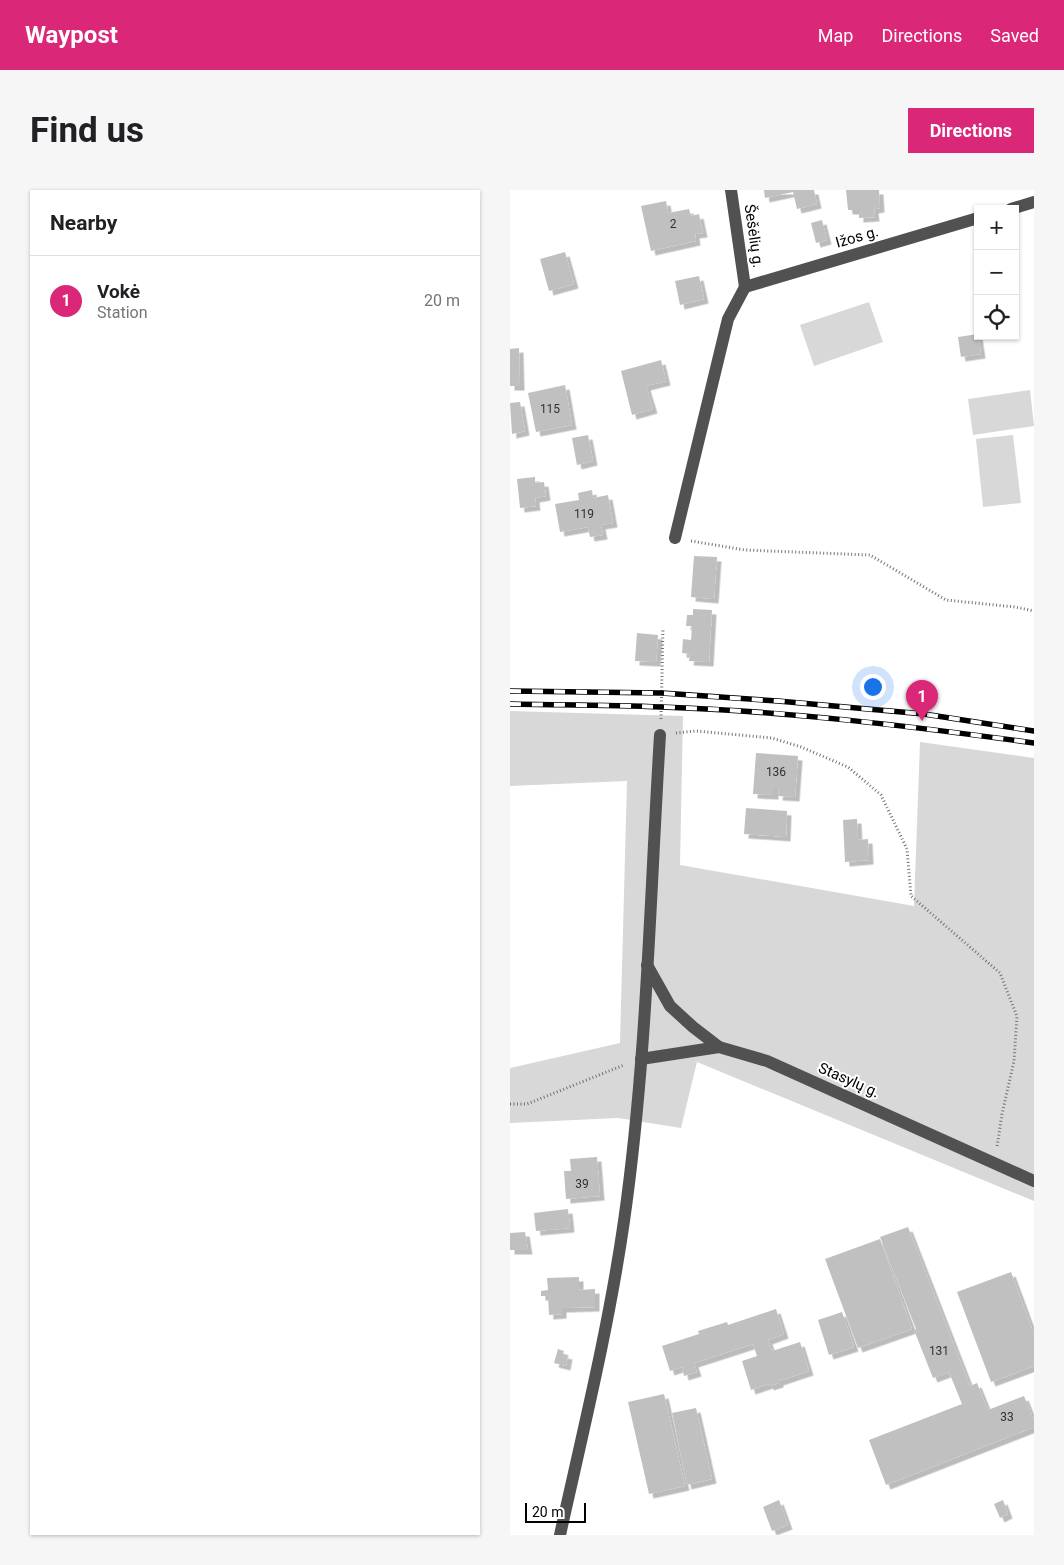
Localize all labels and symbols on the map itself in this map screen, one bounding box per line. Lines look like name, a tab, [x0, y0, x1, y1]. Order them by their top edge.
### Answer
street label: Šešėlių g.	[741, 203, 767, 269]
house number: 2	[670, 217, 677, 231]
street label: Ižos g.	[833, 222, 881, 252]
house number: 115	[540, 402, 560, 416]
house number: 119	[574, 507, 594, 521]
your location	[860, 674, 886, 700]
pin: 1	[906, 680, 938, 721]
house number: 136	[766, 765, 786, 779]
street label: Stasylų g.	[816, 1059, 882, 1101]
house number: 39	[575, 1177, 589, 1191]
house number: 131	[929, 1344, 949, 1358]
house number: 33	[1000, 1410, 1014, 1424]
scale bar	[525, 1500, 586, 1523]

